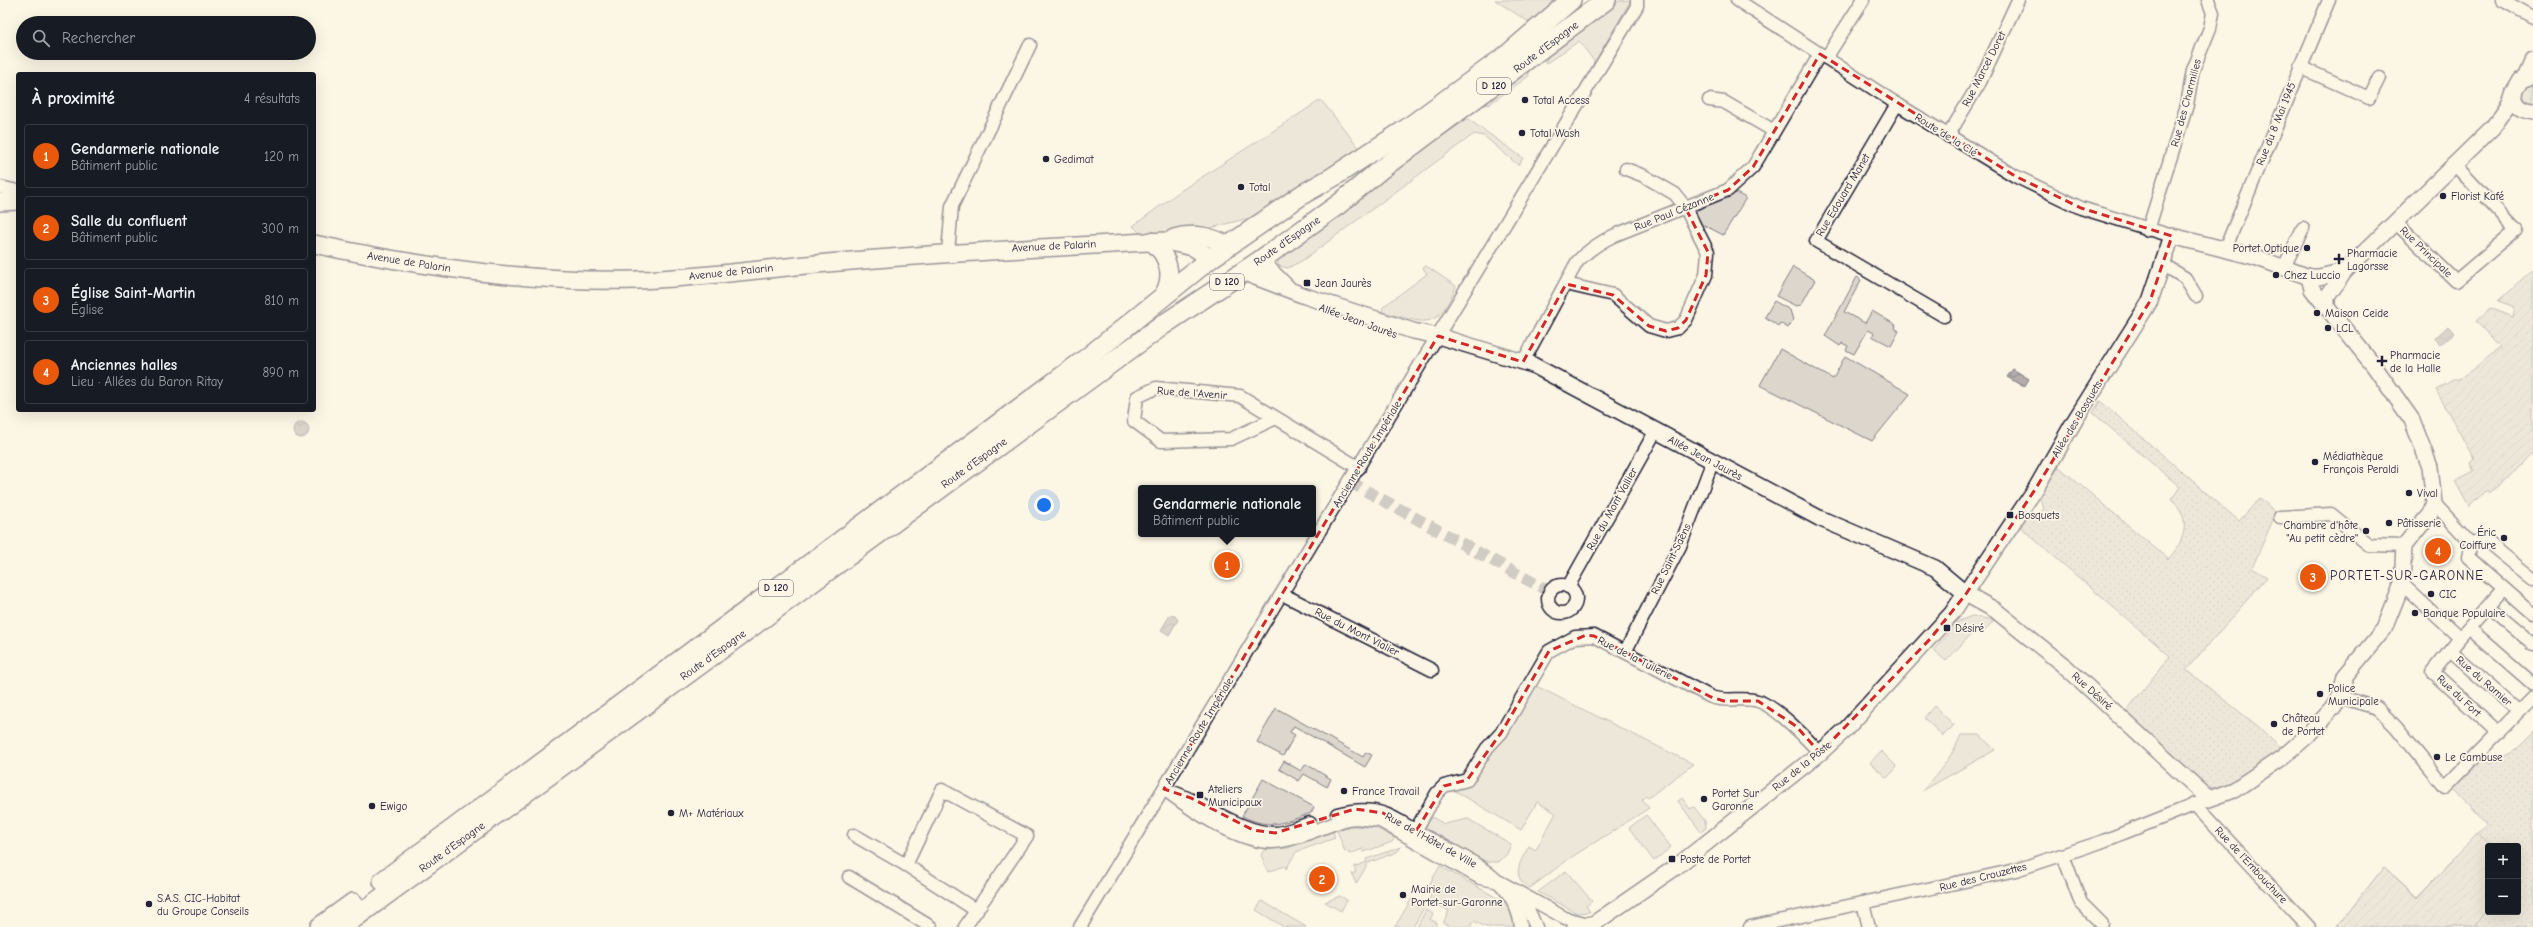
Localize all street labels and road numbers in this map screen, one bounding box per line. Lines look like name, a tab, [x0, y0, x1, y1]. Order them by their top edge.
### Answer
street label: Route d'Espagne	[1511, 18, 1581, 76]
street label: Rue Marcel Doret	[1959, 28, 2009, 109]
street label: Rue des Charmilles	[2168, 57, 2204, 148]
road number: D 120	[1477, 78, 1511, 94]
street label: Rue du 8 Mai 1945	[2253, 81, 2299, 167]
street label: Route de la Clé	[1912, 111, 1980, 160]
street label: Rue Edouard Manet	[1813, 151, 1873, 239]
street label: Rue Paul Cézanne	[1632, 190, 1716, 234]
street label: Route d'Espagne	[1251, 213, 1323, 269]
street label: Rue Principale	[2397, 224, 2455, 281]
street label: Avenue de Palarin	[1011, 237, 1097, 255]
street label: Avenue de Palarin	[366, 249, 452, 275]
street label: Avenue de Palarin	[688, 261, 774, 283]
road number: D 120	[1210, 274, 1244, 290]
street label: Allée Jean Jaurès	[1317, 301, 1399, 341]
street label: Allée des Bosquets	[2049, 378, 2105, 460]
street label: Rue de l'Avenir	[1157, 384, 1228, 402]
street label: Ancienne Route Impériale	[1330, 398, 1404, 510]
street label: Allée Jean Jaurès	[1666, 433, 1745, 483]
street label: Route d'Espagne	[939, 435, 1010, 491]
street label: Rue du Mont Vallier	[1584, 465, 1640, 553]
street label: Rue Saint-Saëns	[1648, 521, 1694, 597]
road number: D 120	[759, 580, 793, 596]
street label: Rue du Mont Vlalier	[1313, 605, 1402, 659]
street label: Route d'Espagne	[678, 627, 749, 683]
street label: Rue de la Tuilerie	[1595, 634, 1675, 683]
street label: Rue du Ramier	[2453, 653, 2515, 709]
street label: Rue Désiré	[2069, 669, 2115, 713]
street label: Rue du Fort	[2434, 672, 2484, 720]
street label: Ancienne Route Impériale	[1162, 675, 1236, 787]
street label: Rue de la Poste	[1770, 738, 1835, 794]
street label: Rue de l'Hôtel de Ville	[1383, 809, 1480, 871]
street label: Route d'Espagne	[417, 819, 488, 875]
street label: Rue de l'Embouchure	[2212, 824, 2290, 907]
street label: Rue des Crouzettes	[1938, 860, 2028, 894]

